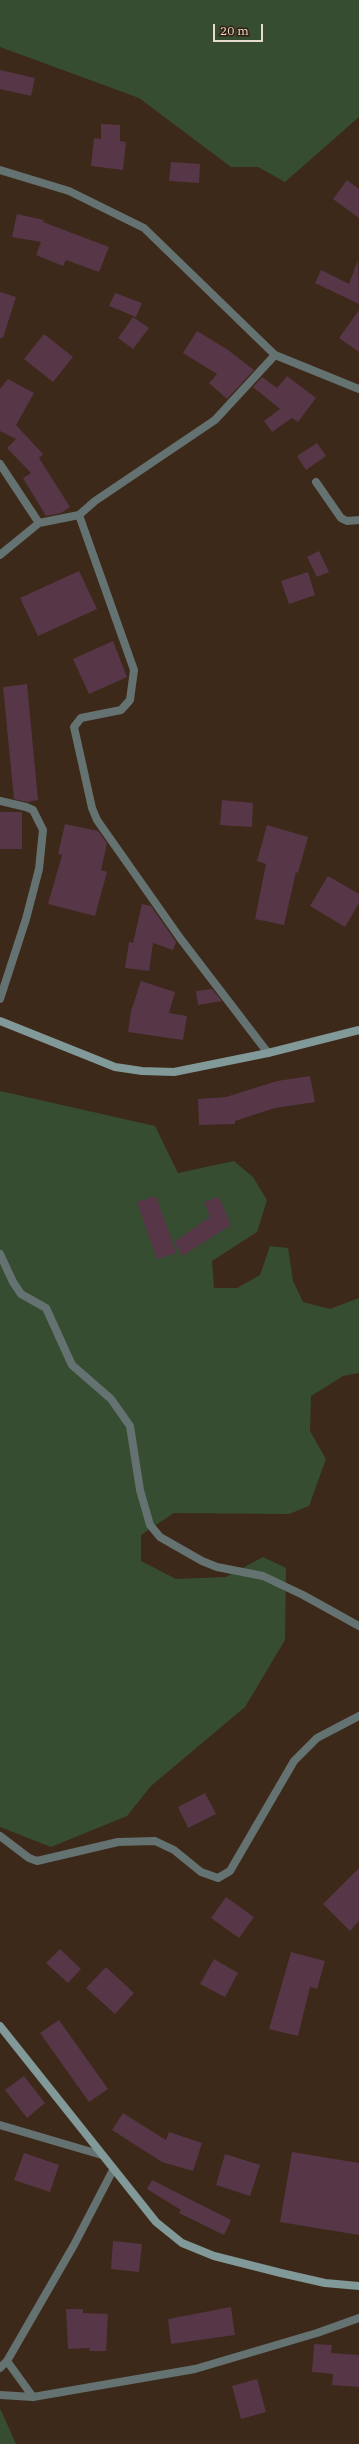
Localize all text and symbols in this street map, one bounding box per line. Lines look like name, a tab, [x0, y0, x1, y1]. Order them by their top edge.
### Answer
scale bar	[215, 16, 265, 42]
text: 20 m	[220, 23, 249, 38]

